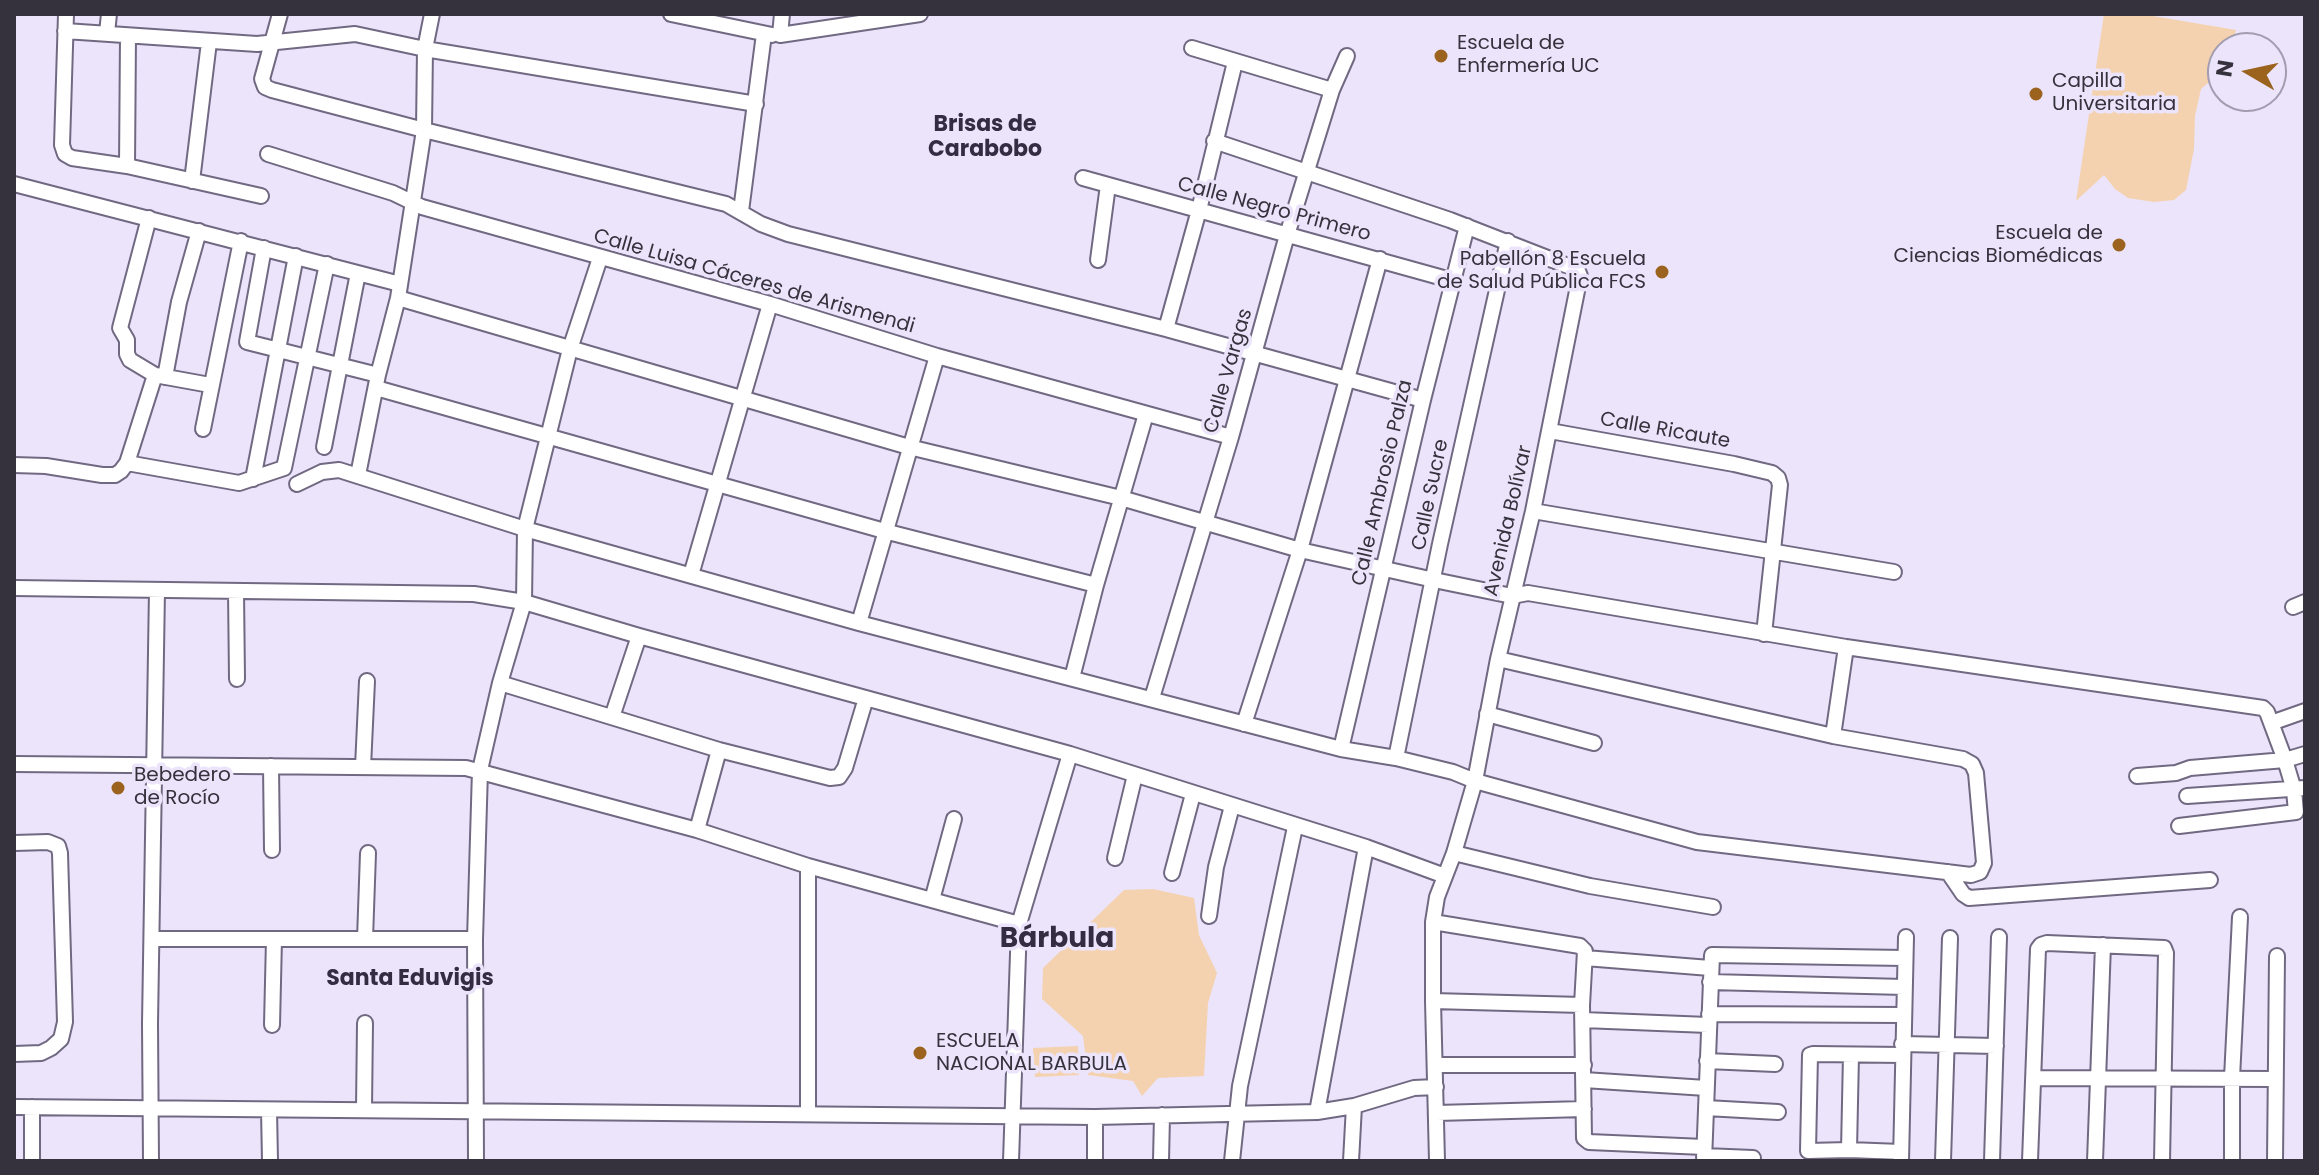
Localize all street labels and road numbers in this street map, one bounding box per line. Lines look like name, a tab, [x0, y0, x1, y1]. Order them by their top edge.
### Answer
street label: Calle Negro Primero	[1175, 173, 1373, 247]
street label: Calle Luisa Cáceres de Arismendi	[591, 225, 917, 339]
street label: Calle Vargas	[1200, 306, 1258, 436]
street label: Calle Ambrosio Palza	[1348, 378, 1418, 588]
street label: Calle Ricaute	[1598, 408, 1732, 454]
street label: Calle Sucre	[1408, 437, 1454, 553]
street label: Avenida Bolívar	[1480, 443, 1538, 599]

